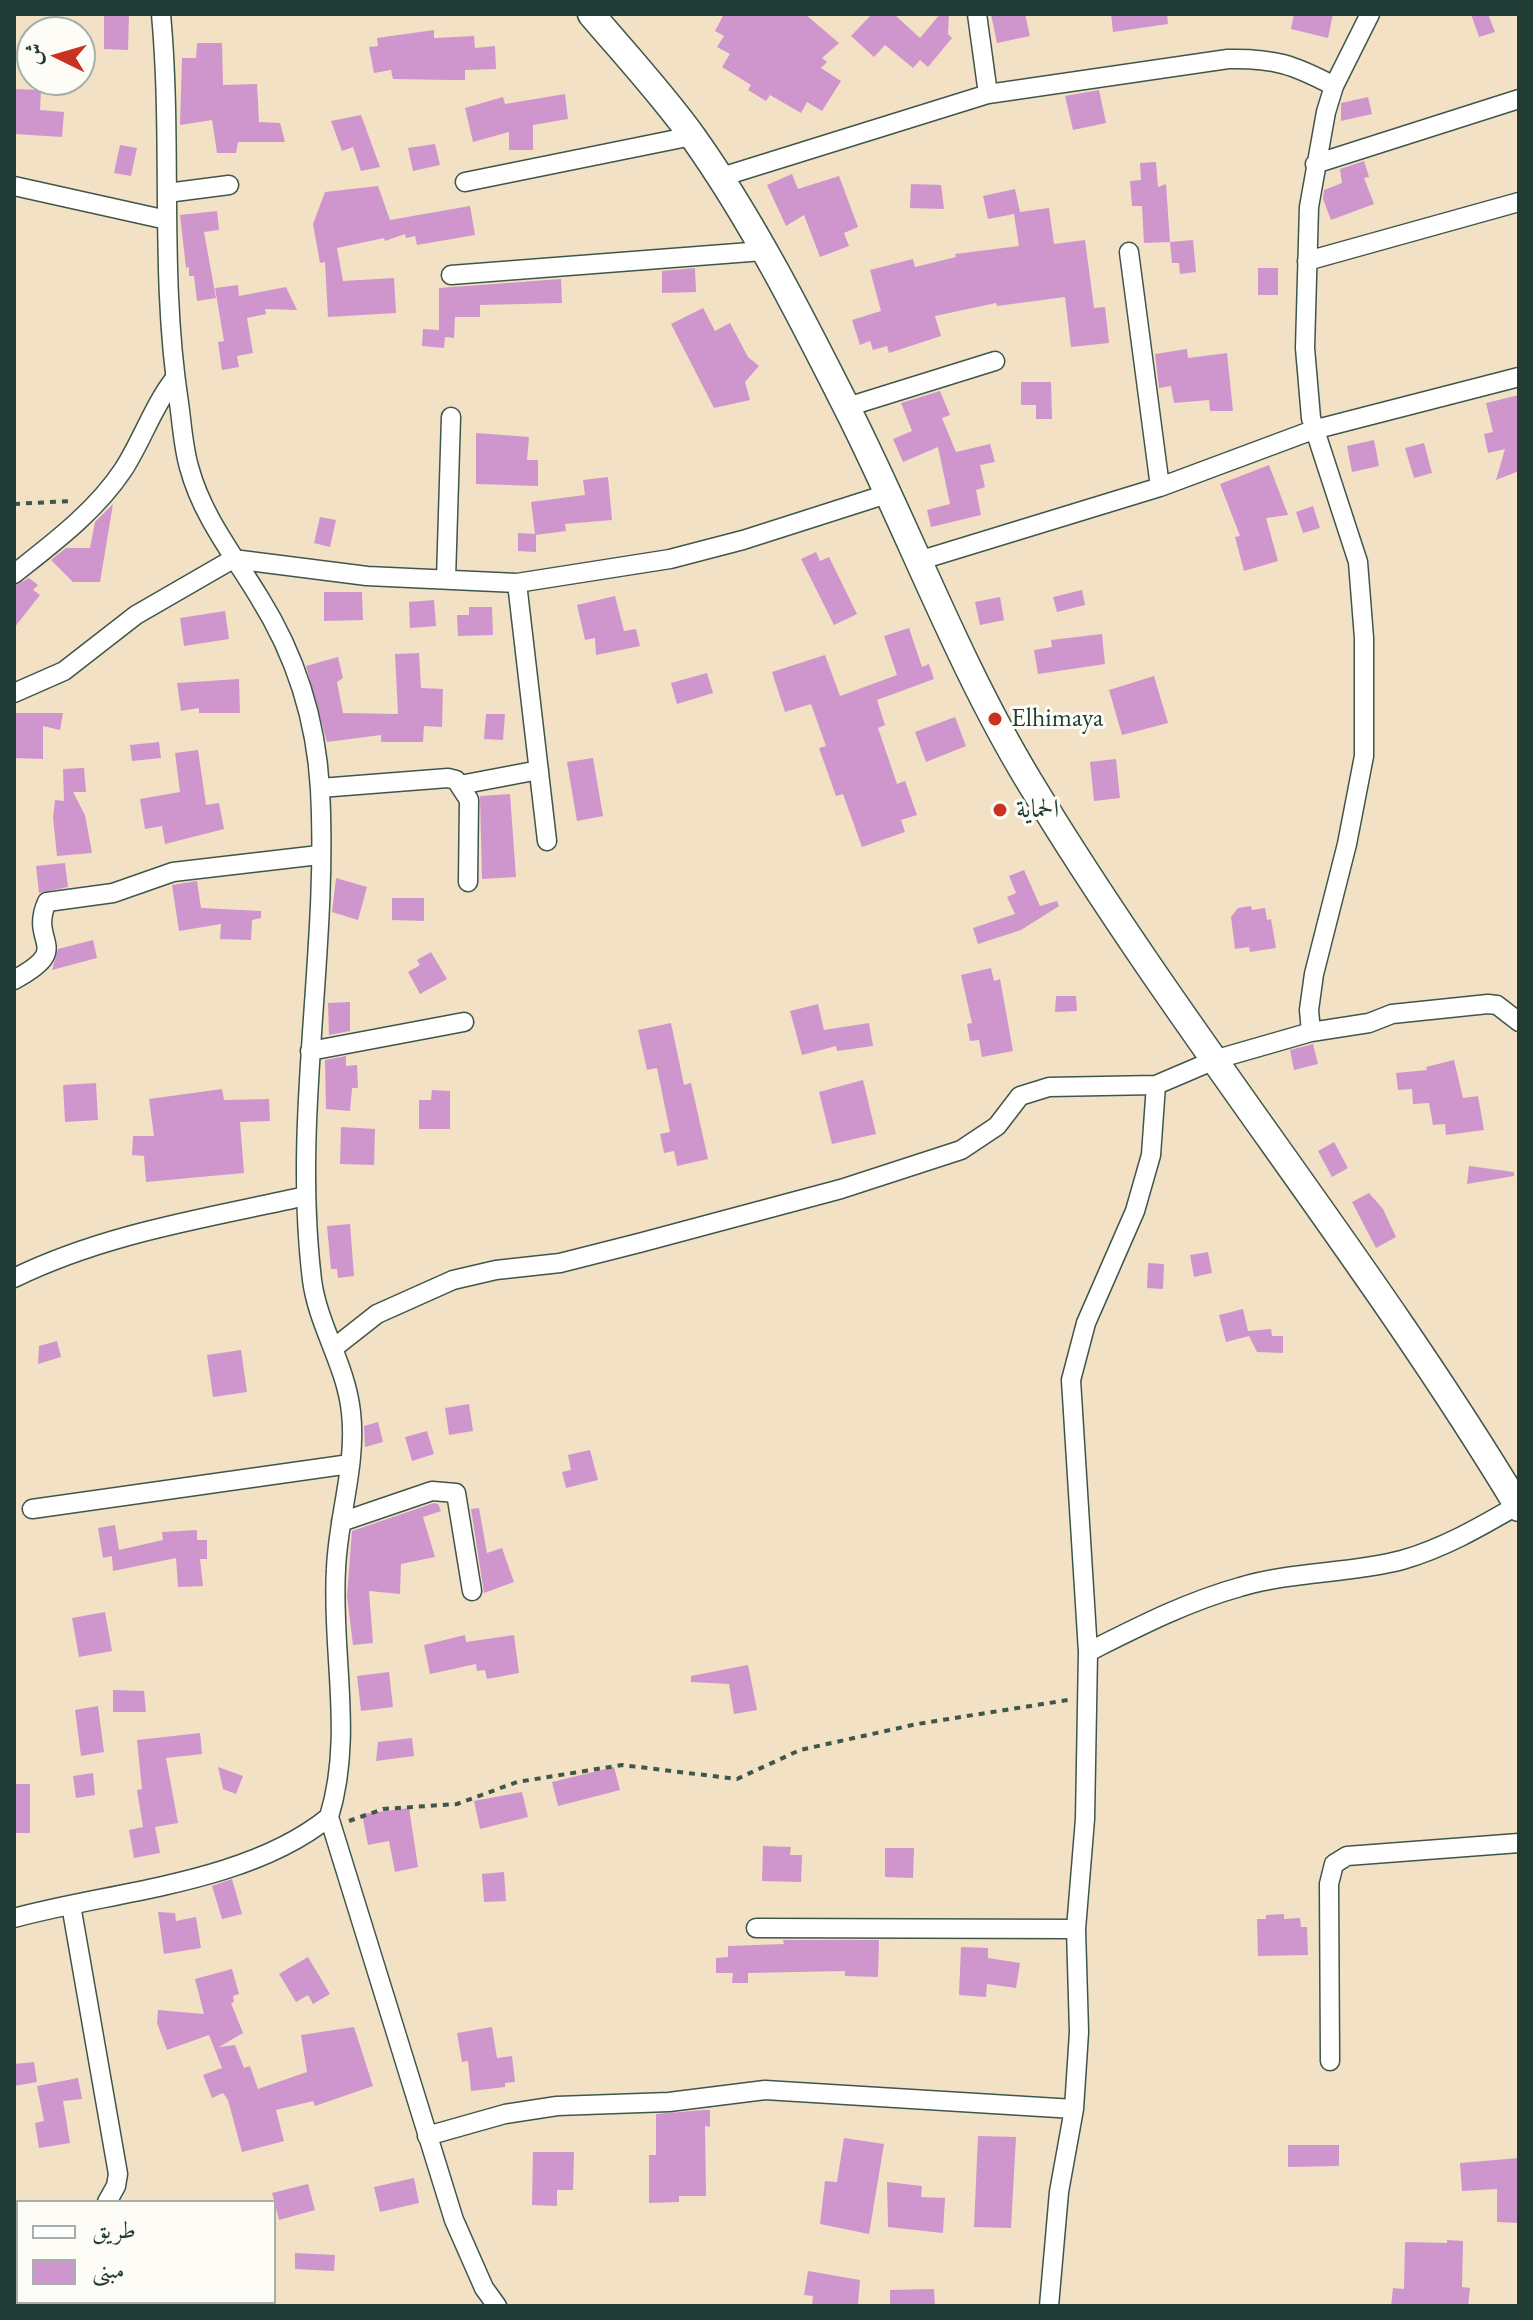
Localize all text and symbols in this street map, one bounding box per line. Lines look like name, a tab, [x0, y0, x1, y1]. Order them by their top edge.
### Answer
north arrow	[16, 16, 96, 96]
text: ش	[18, 42, 49, 66]
place label: Elhimaya	[1011, 703, 1103, 735]
marker: Elhimaya	[986, 710, 1004, 728]
place label: الحماية	[1016, 794, 1059, 826]
marker: الحماية	[991, 801, 1009, 819]
legend	[16, 2200, 276, 2304]
text: طريق	[92, 2214, 136, 2245]
text: مبنى	[92, 2254, 125, 2285]

